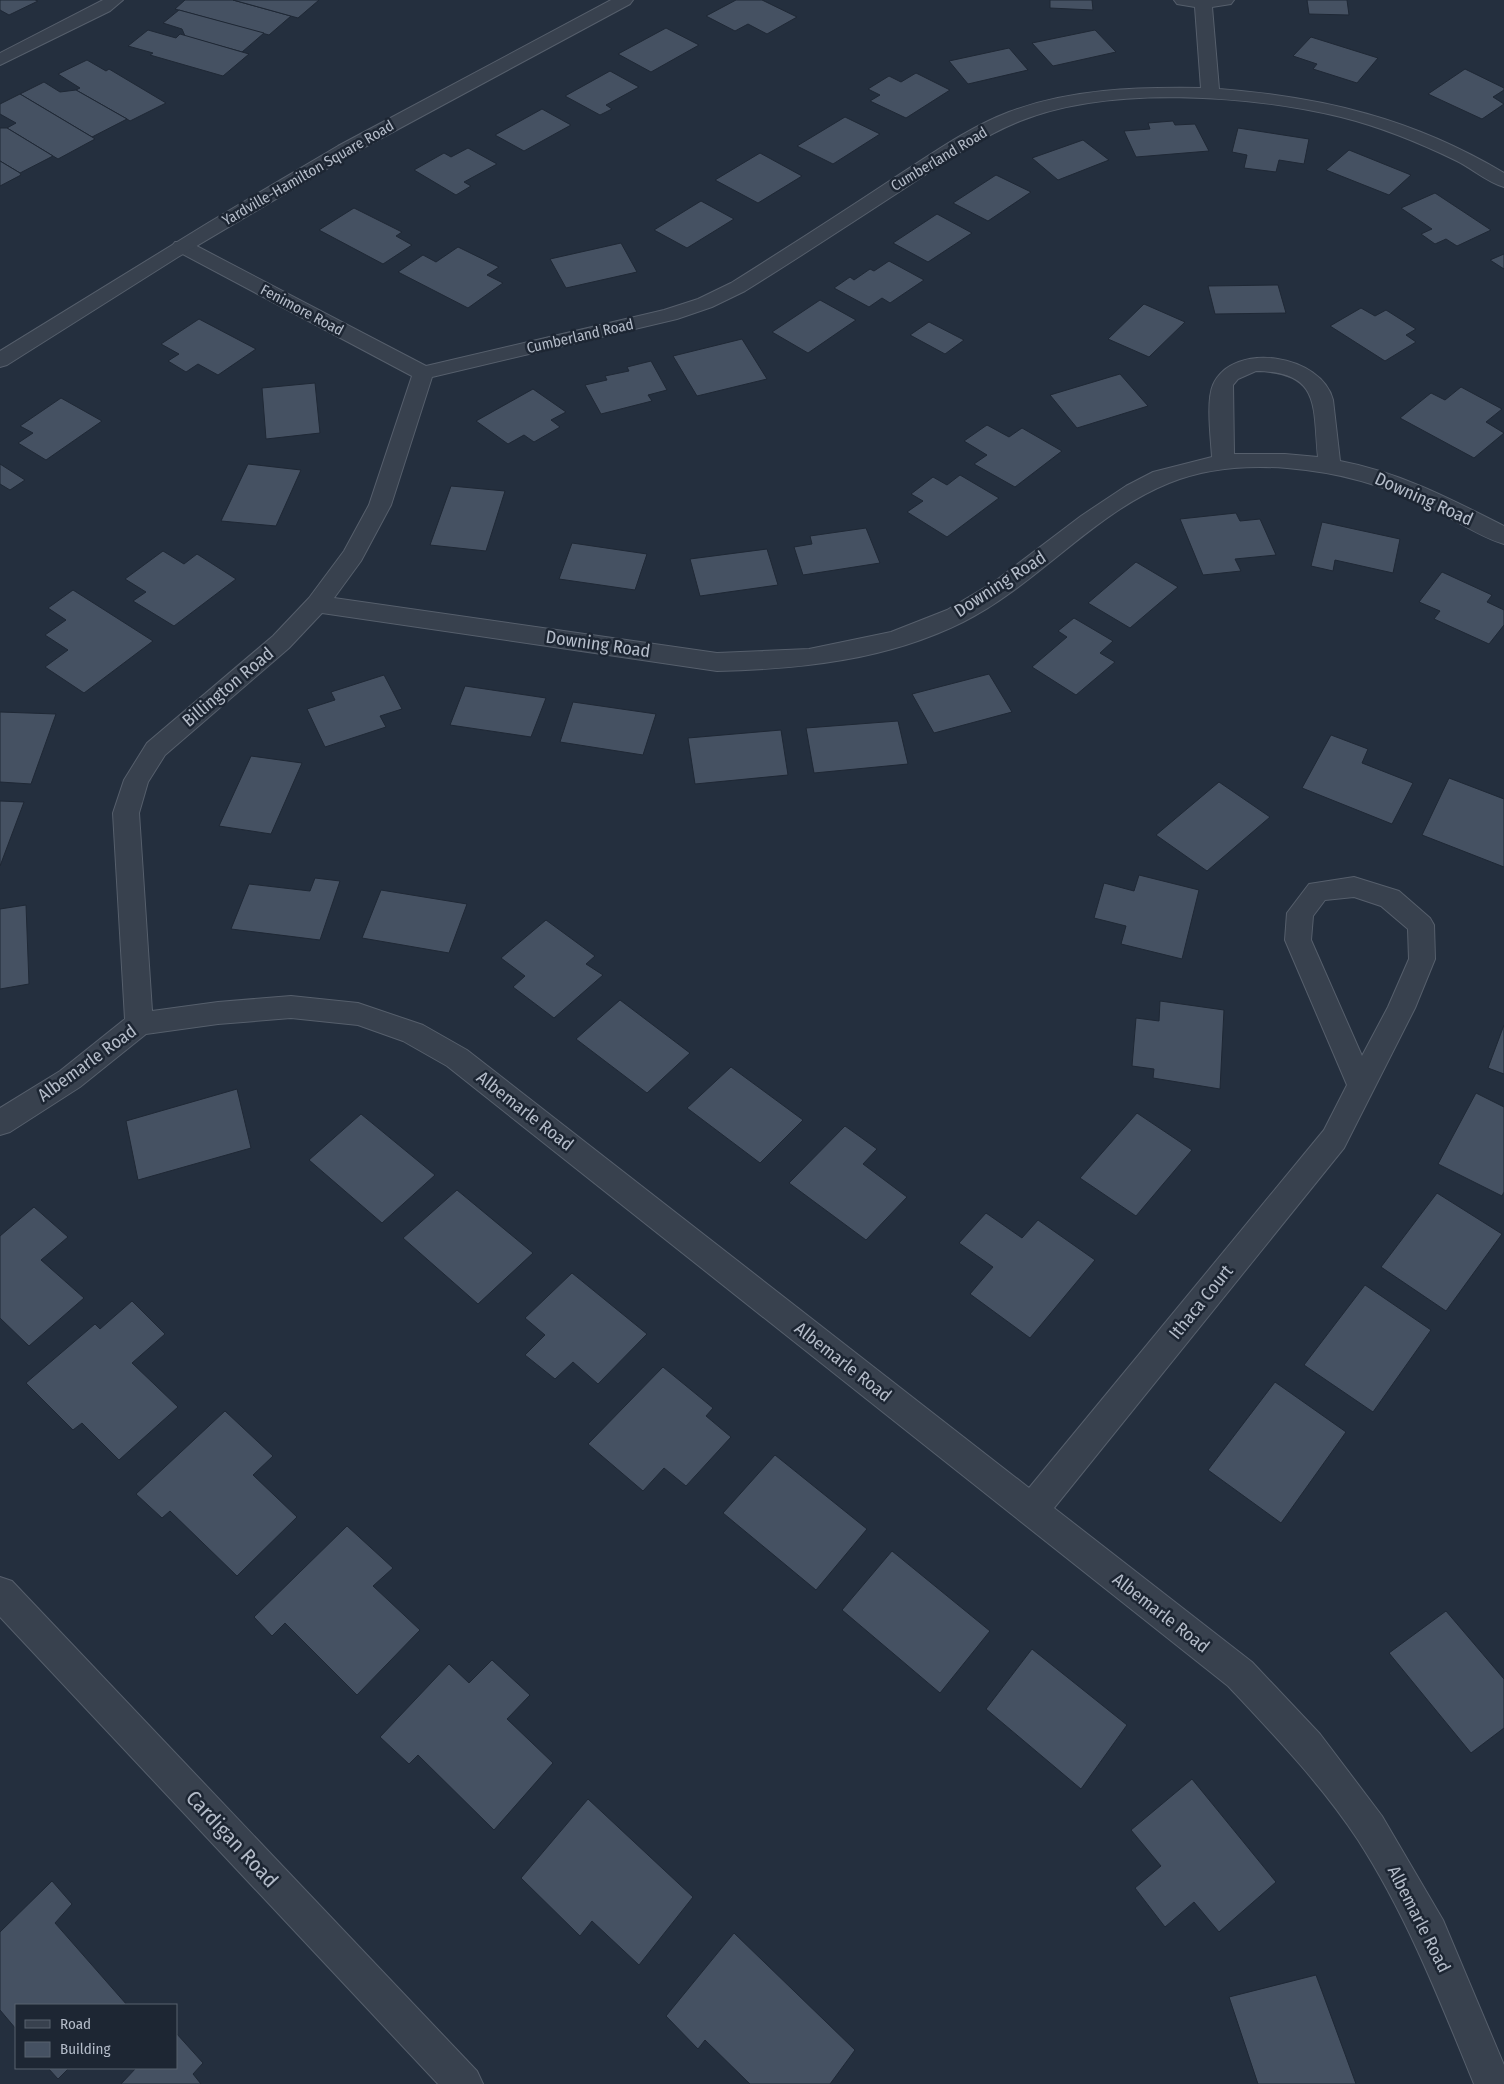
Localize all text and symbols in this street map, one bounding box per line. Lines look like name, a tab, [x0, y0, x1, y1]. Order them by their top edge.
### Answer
street label: Yardville-Hamilton Square Road	[219, 116, 397, 230]
street label: Cumberland Road	[888, 123, 990, 195]
street label: Fenimore Road	[257, 281, 347, 339]
street label: Cumberland Road	[525, 315, 635, 357]
street label: Downing Road	[1371, 468, 1477, 530]
street label: Downing Road	[950, 546, 1050, 622]
street label: Downing Road	[544, 626, 652, 662]
street label: Billington Road	[178, 642, 278, 732]
street label: Albemarle Road	[33, 1020, 141, 1106]
street label: Albemarle Road	[472, 1066, 578, 1156]
street label: Ithaca Court	[1164, 1260, 1238, 1344]
street label: Albemarle Road	[790, 1317, 896, 1407]
street label: Albemarle Road	[1108, 1568, 1214, 1658]
street label: Cardigan Road	[180, 1785, 284, 1893]
street label: Albemarle Road	[1383, 1862, 1455, 1976]
legend	[15, 2004, 178, 2069]
text: Road	[60, 2015, 91, 2033]
text: Building	[60, 2040, 111, 2058]

